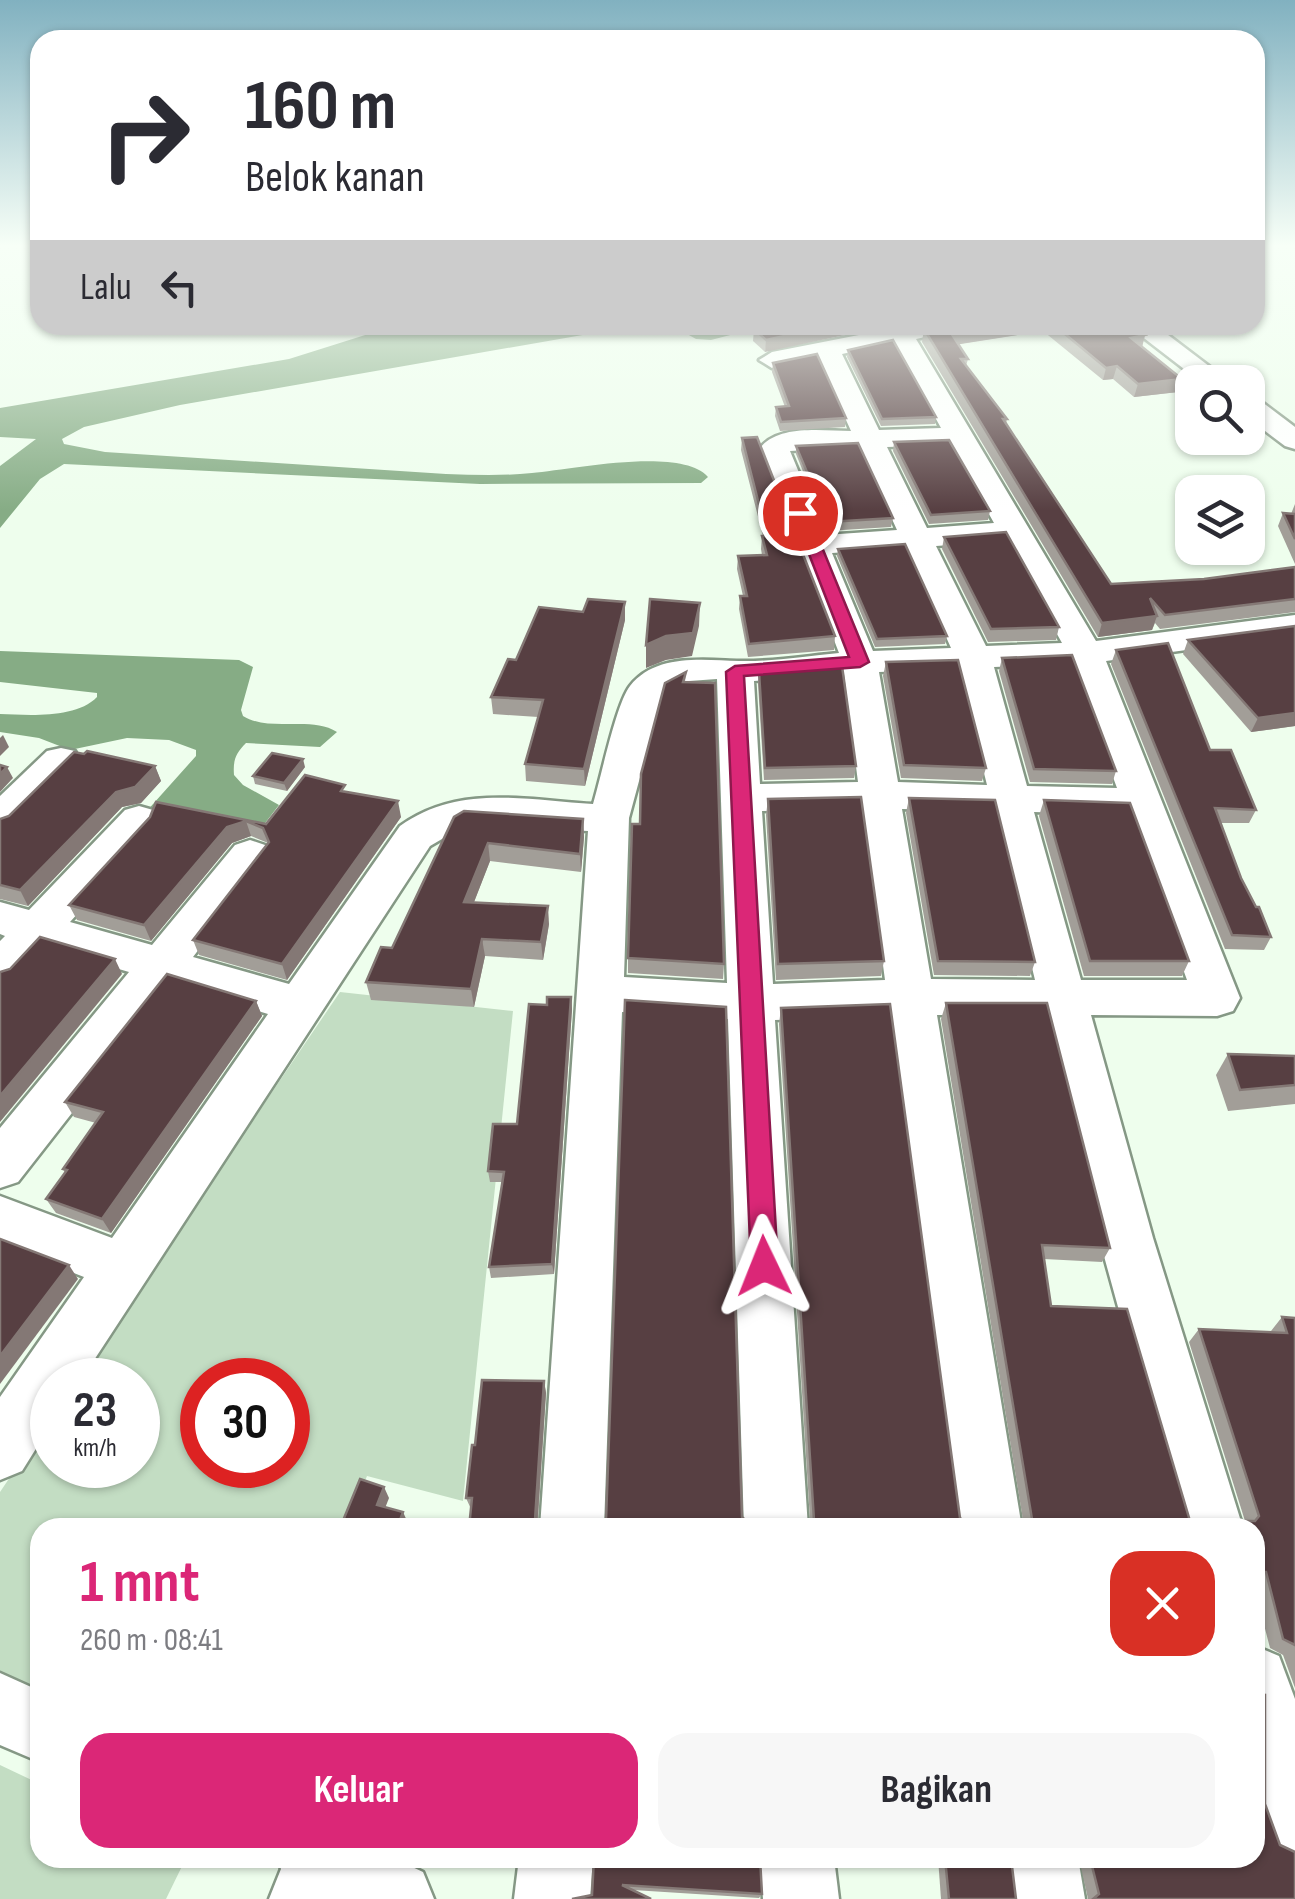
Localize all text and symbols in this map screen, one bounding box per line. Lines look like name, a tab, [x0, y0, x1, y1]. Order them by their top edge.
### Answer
text: 160 m	[245, 65, 396, 149]
icon: right	[80, 70, 210, 200]
text: Belok kanan	[245, 150, 425, 205]
icon: left	[152, 260, 207, 315]
text: Lalu	[80, 265, 132, 310]
map controls	[1175, 365, 1265, 565]
button: search	[1175, 365, 1265, 455]
pin	[758, 471, 843, 556]
button: layers	[1175, 475, 1265, 565]
icon: arrive	[773, 486, 828, 541]
position arrow	[712, 1214, 816, 1318]
speed limit sign: 30	[180, 1358, 310, 1488]
text: 23	[73, 1381, 117, 1441]
text: km/h	[73, 1433, 117, 1464]
text: 1 mnt	[80, 1547, 199, 1619]
button: close	[1110, 1551, 1215, 1656]
text: 260 m · 08:41	[80, 1621, 223, 1660]
button: Keluar	[80, 1733, 638, 1848]
button: Bagikan	[658, 1733, 1215, 1848]

